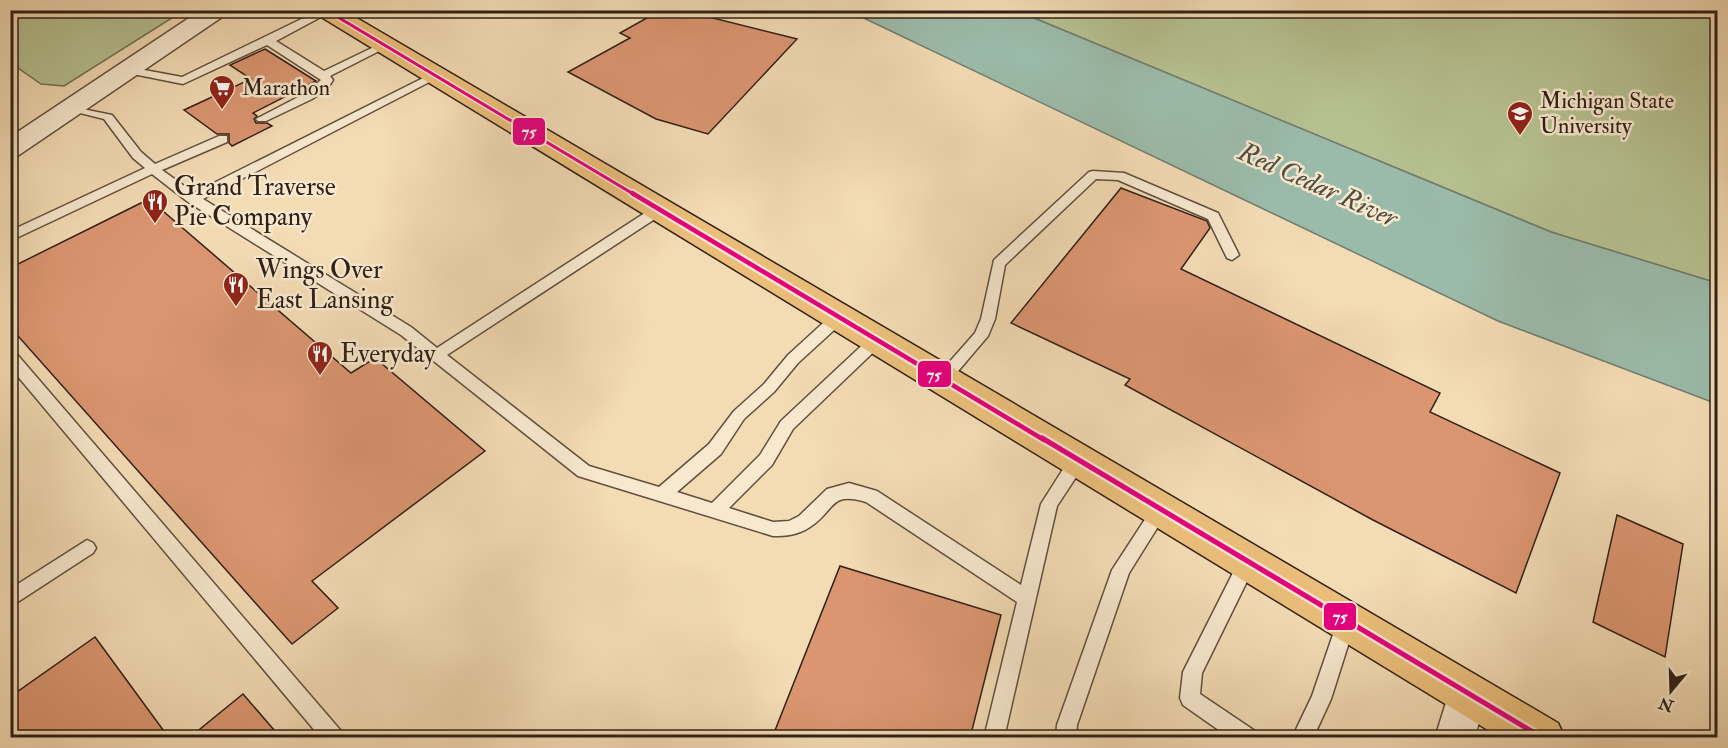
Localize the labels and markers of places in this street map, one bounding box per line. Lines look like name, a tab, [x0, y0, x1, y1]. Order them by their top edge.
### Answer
supermarket icon: Marathon	[207, 73, 237, 111]
place label: Marathon	[242, 74, 330, 102]
place label: Michigan State University	[1540, 87, 1674, 140]
school or university icon: Michigan State University	[1505, 99, 1535, 137]
place label: Grand Traverse Pie Company	[174, 171, 336, 234]
restaurant icon: Grand Traverse Pie Company	[140, 187, 170, 225]
place label: Wings Over East Lansing	[255, 254, 394, 316]
restaurant icon: Wings Over East Lansing	[221, 270, 251, 308]
place label: Everyday	[340, 338, 436, 370]
restaurant icon: Everyday	[305, 339, 335, 377]

